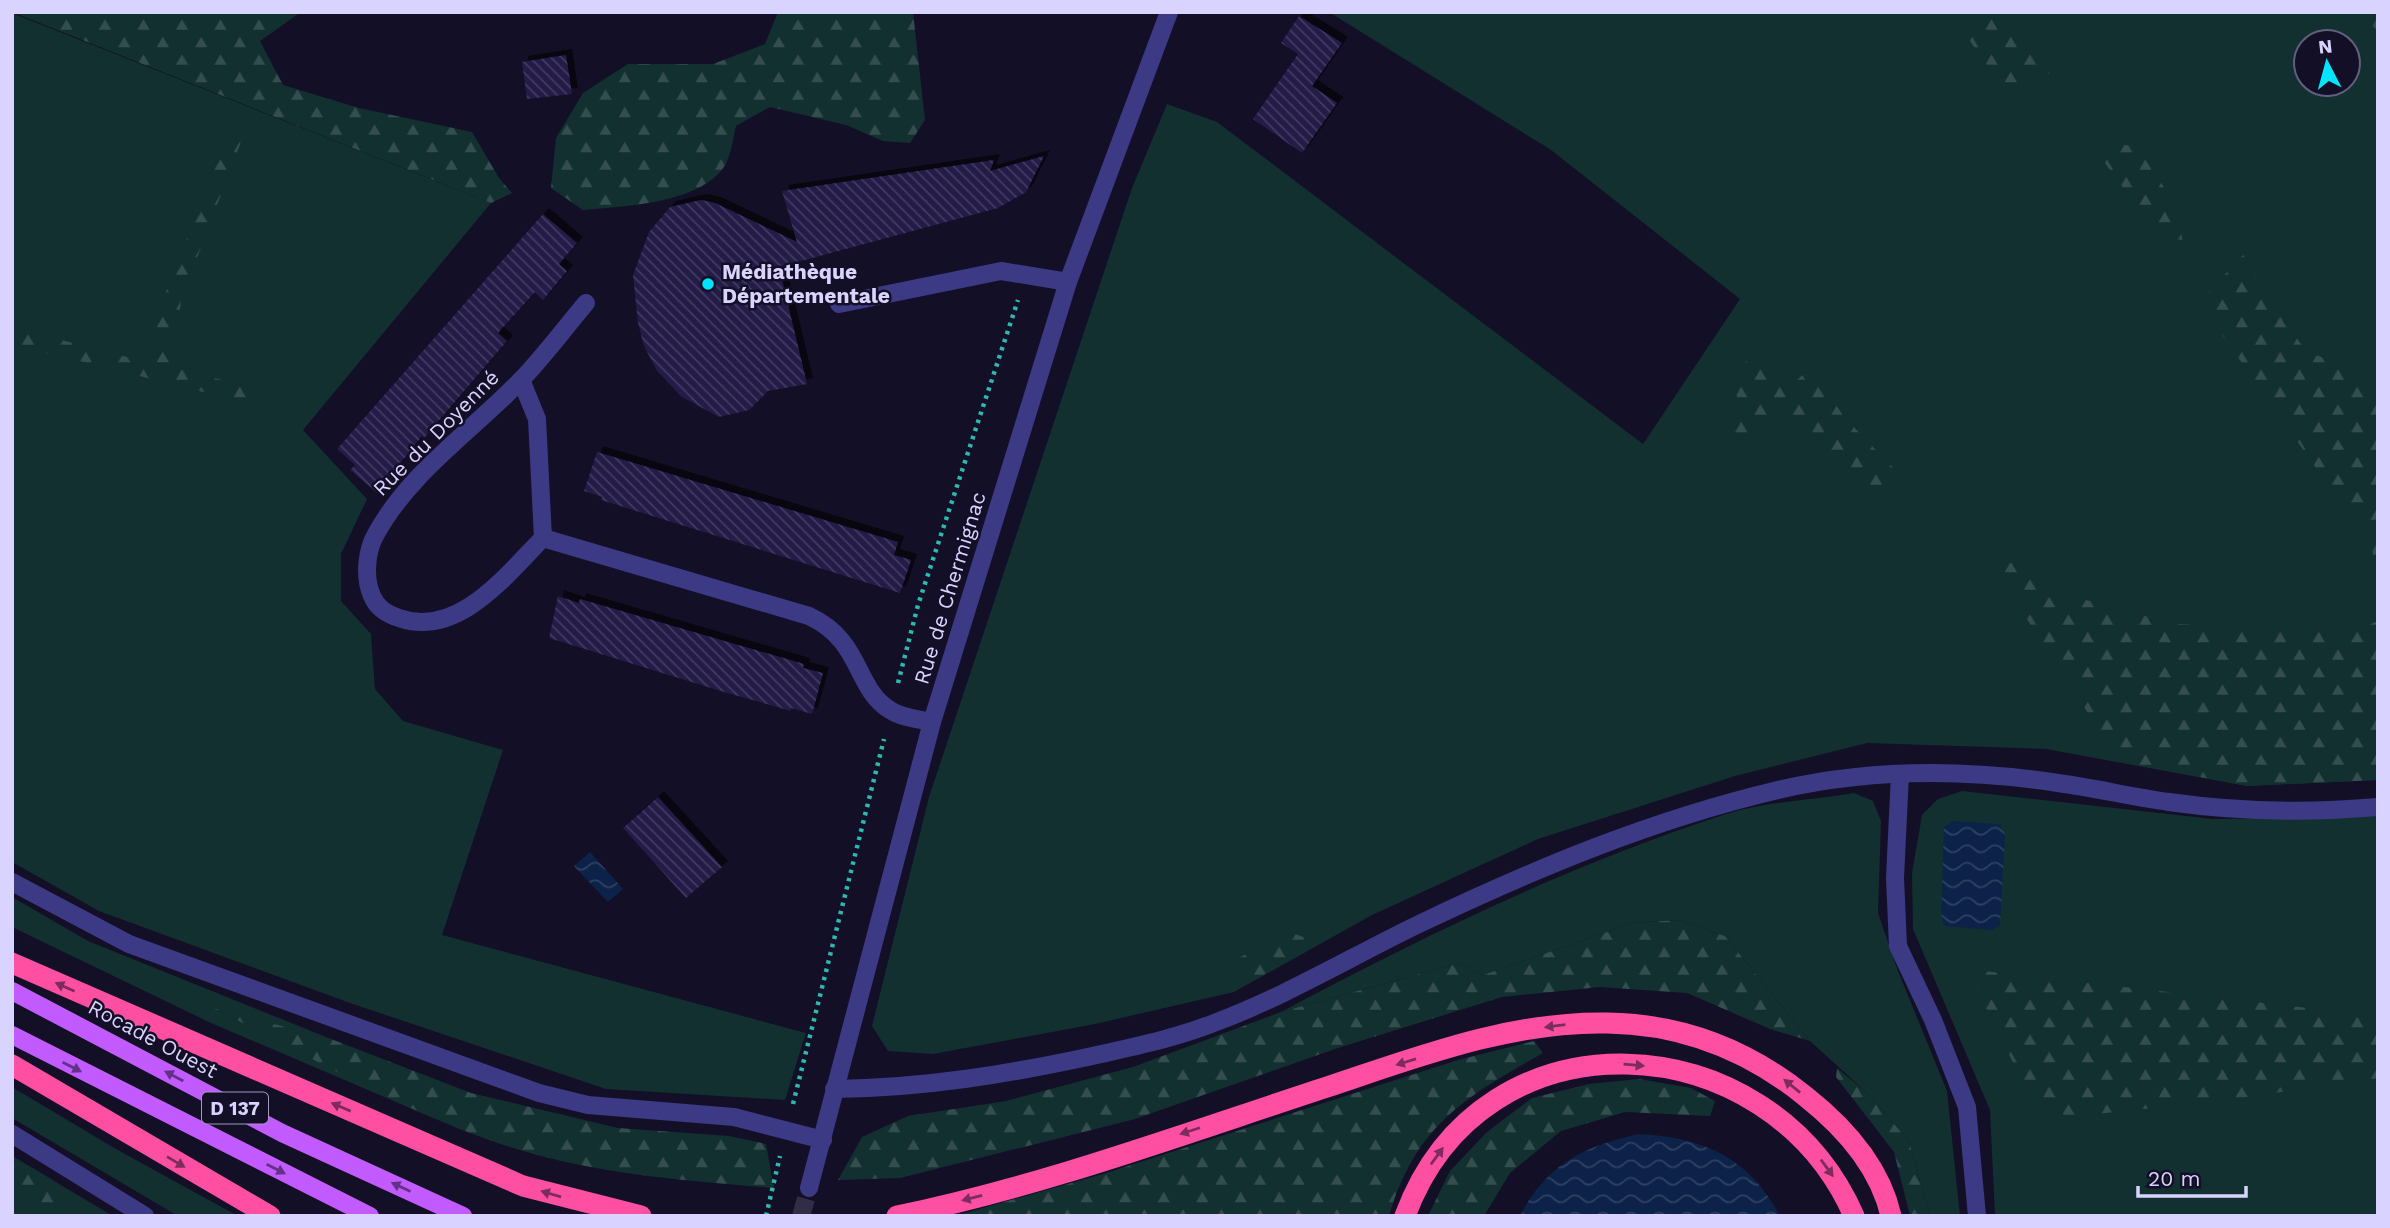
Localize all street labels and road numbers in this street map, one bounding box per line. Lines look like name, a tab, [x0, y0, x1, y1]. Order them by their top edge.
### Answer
street label: Rue du Doyenné	[367, 364, 504, 501]
street label: Rue de Chermignac	[908, 489, 991, 687]
street label: Rocade Ouest	[84, 994, 222, 1083]
road number: D 137	[202, 1092, 268, 1124]

